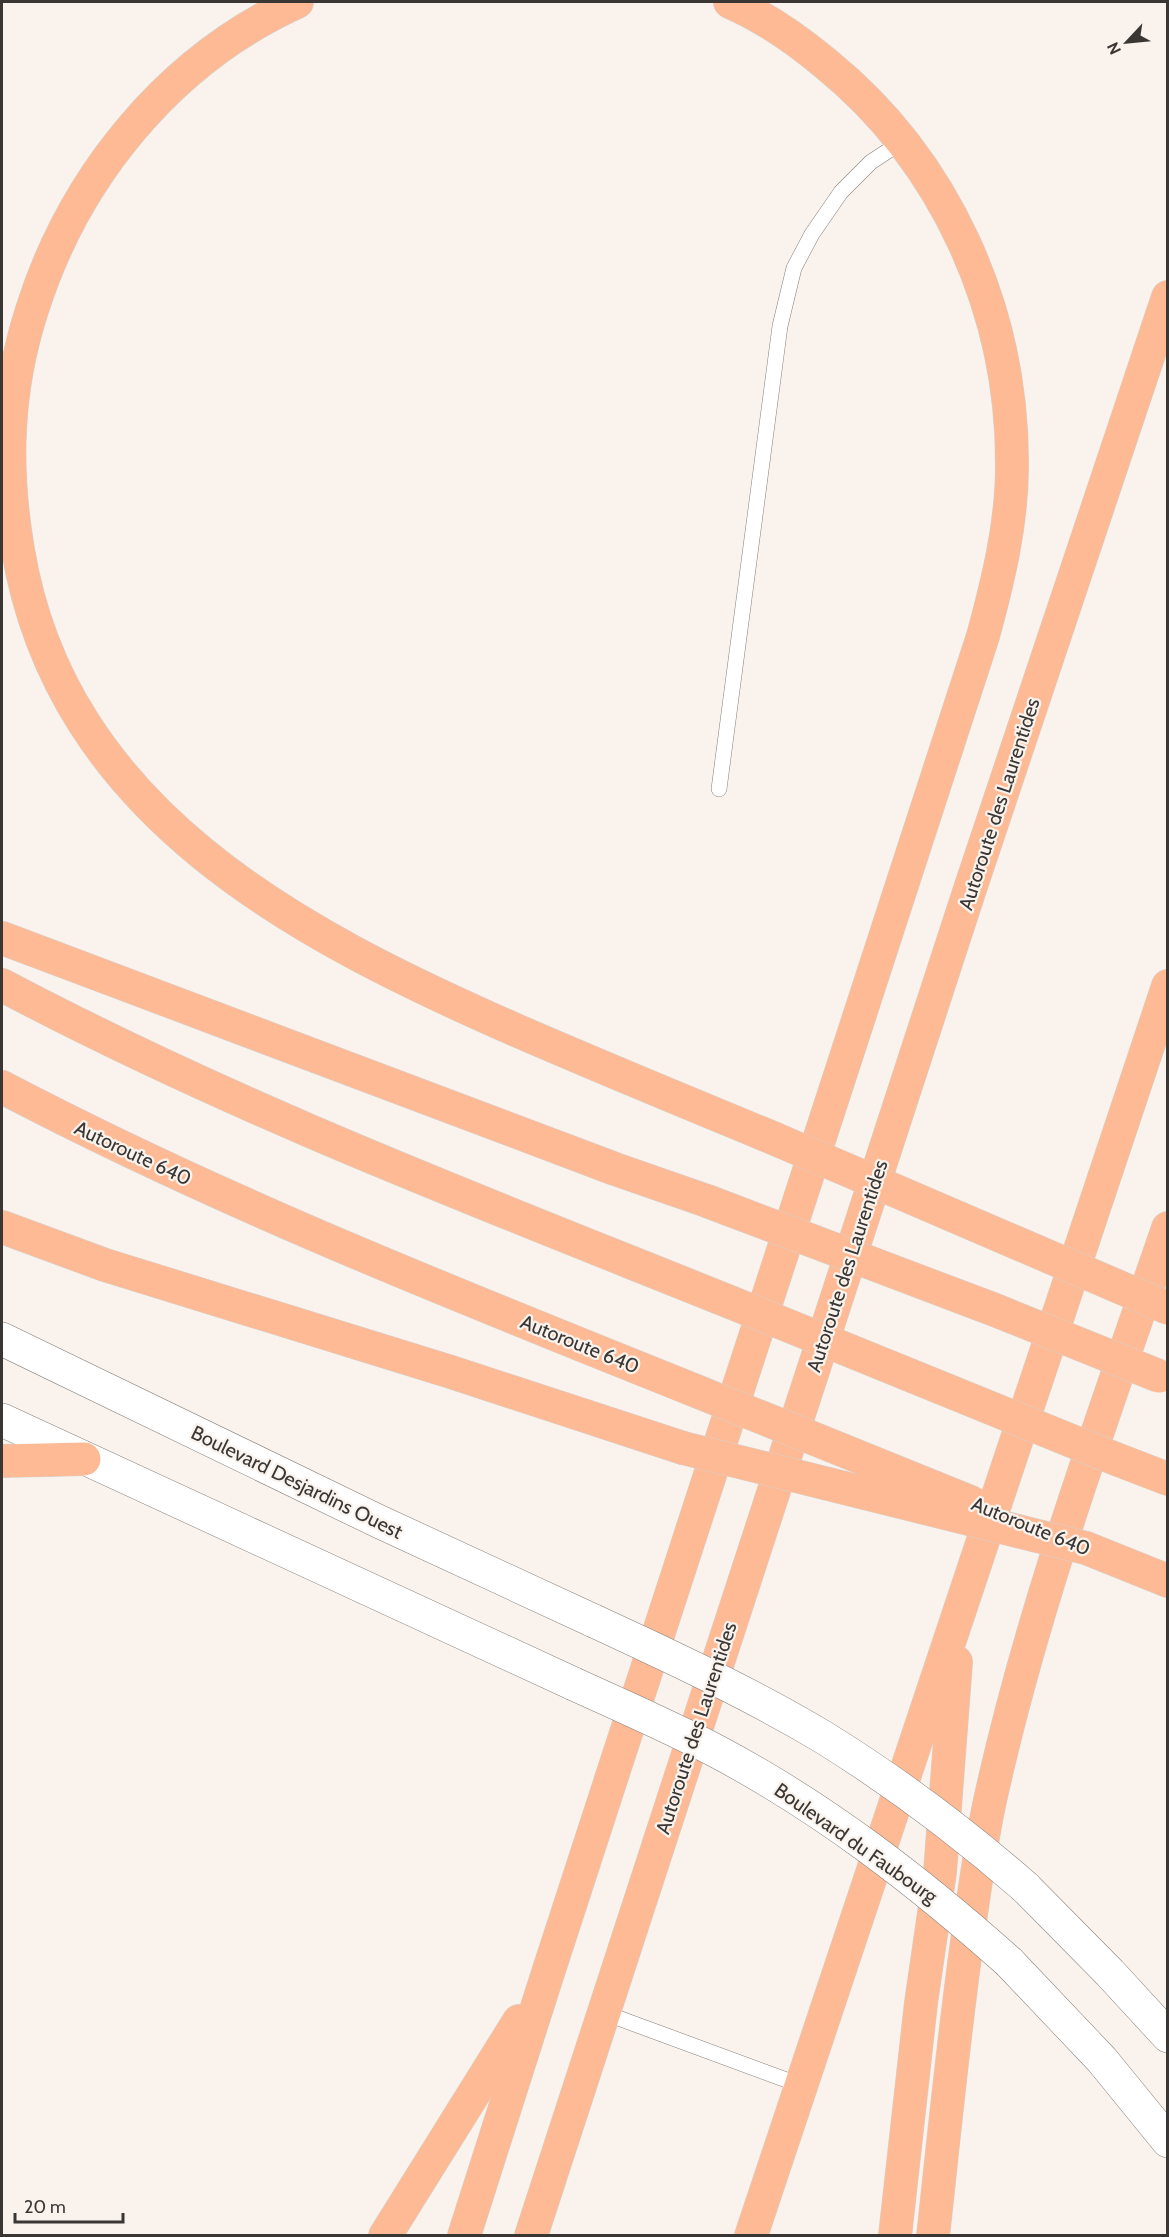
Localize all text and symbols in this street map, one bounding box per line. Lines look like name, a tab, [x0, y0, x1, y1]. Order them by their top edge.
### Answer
north arrow	[1097, 12, 1157, 72]
text: N	[1103, 39, 1125, 58]
street label: Autoroute des Laurentides	[953, 695, 1045, 913]
street label: Autoroute 640	[71, 1115, 195, 1191]
street label: Autoroute des Laurentides	[801, 1157, 893, 1375]
street label: Autoroute 640	[517, 1309, 643, 1379]
street label: Boulevard Desjardins Ouest	[187, 1420, 407, 1544]
street label: Autoroute 640	[968, 1491, 1094, 1561]
street label: Autoroute des Laurentides	[650, 1619, 742, 1837]
street label: Boulevard du Faubourg	[770, 1778, 943, 1909]
scale bar	[15, 2186, 123, 2224]
text: 20 m	[24, 2196, 66, 2218]

